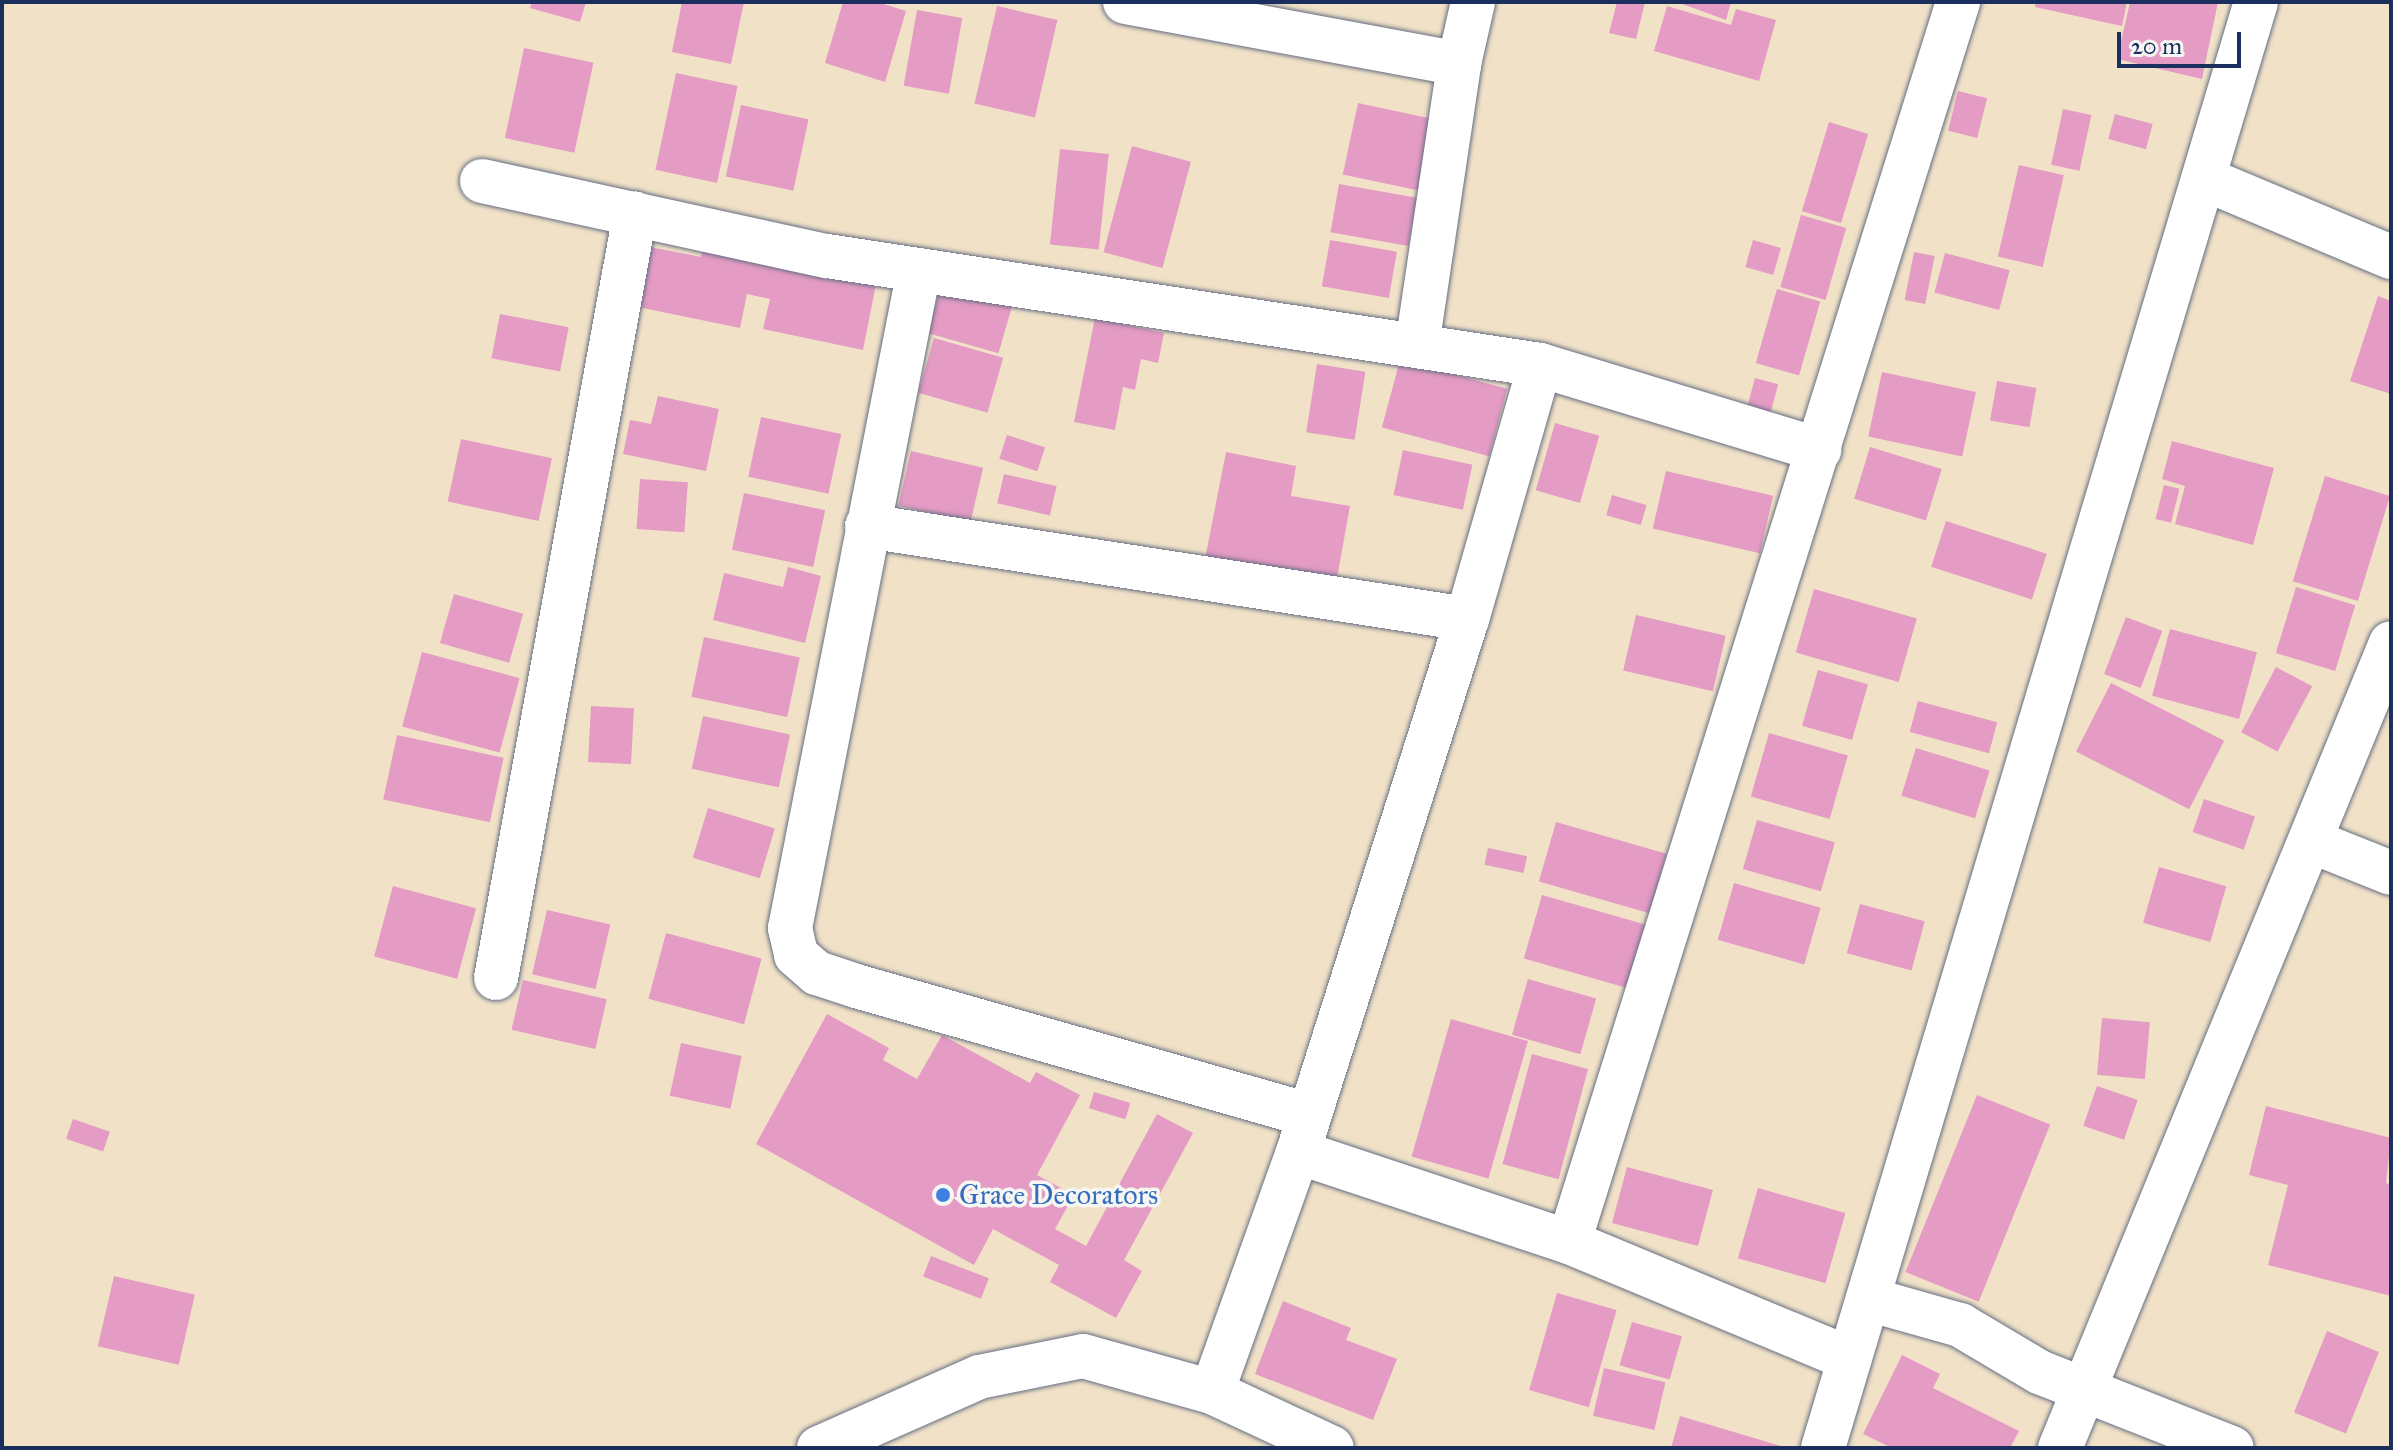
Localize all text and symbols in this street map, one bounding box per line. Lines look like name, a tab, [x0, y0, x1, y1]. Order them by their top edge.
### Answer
scale bar	[2121, 16, 2245, 66]
text: 20 m	[2131, 31, 2182, 61]
place label: Grace Decorators	[959, 1178, 1158, 1212]
marker: Grace Decorators	[934, 1186, 952, 1204]

